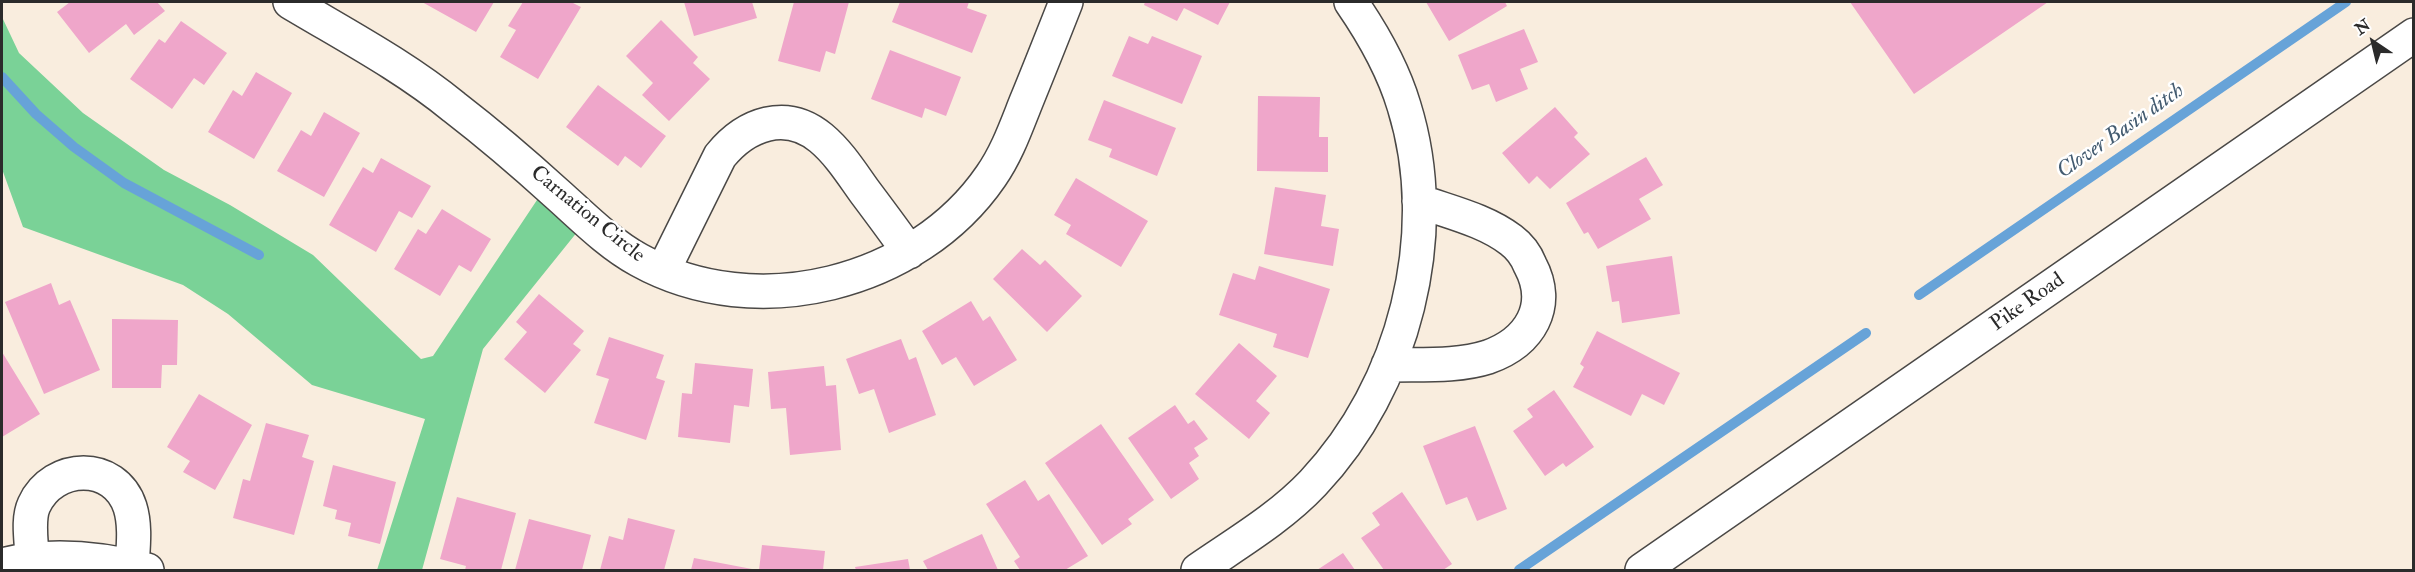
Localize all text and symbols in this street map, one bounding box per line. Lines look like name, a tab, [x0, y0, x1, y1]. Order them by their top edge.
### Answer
north arrow	[2343, 12, 2403, 72]
text: N	[2351, 15, 2374, 40]
water label: Clover Basin ditch	[2052, 78, 2190, 186]
street label: Carnation Circle	[525, 161, 649, 269]
street label: Pike Road	[1986, 268, 2070, 338]

